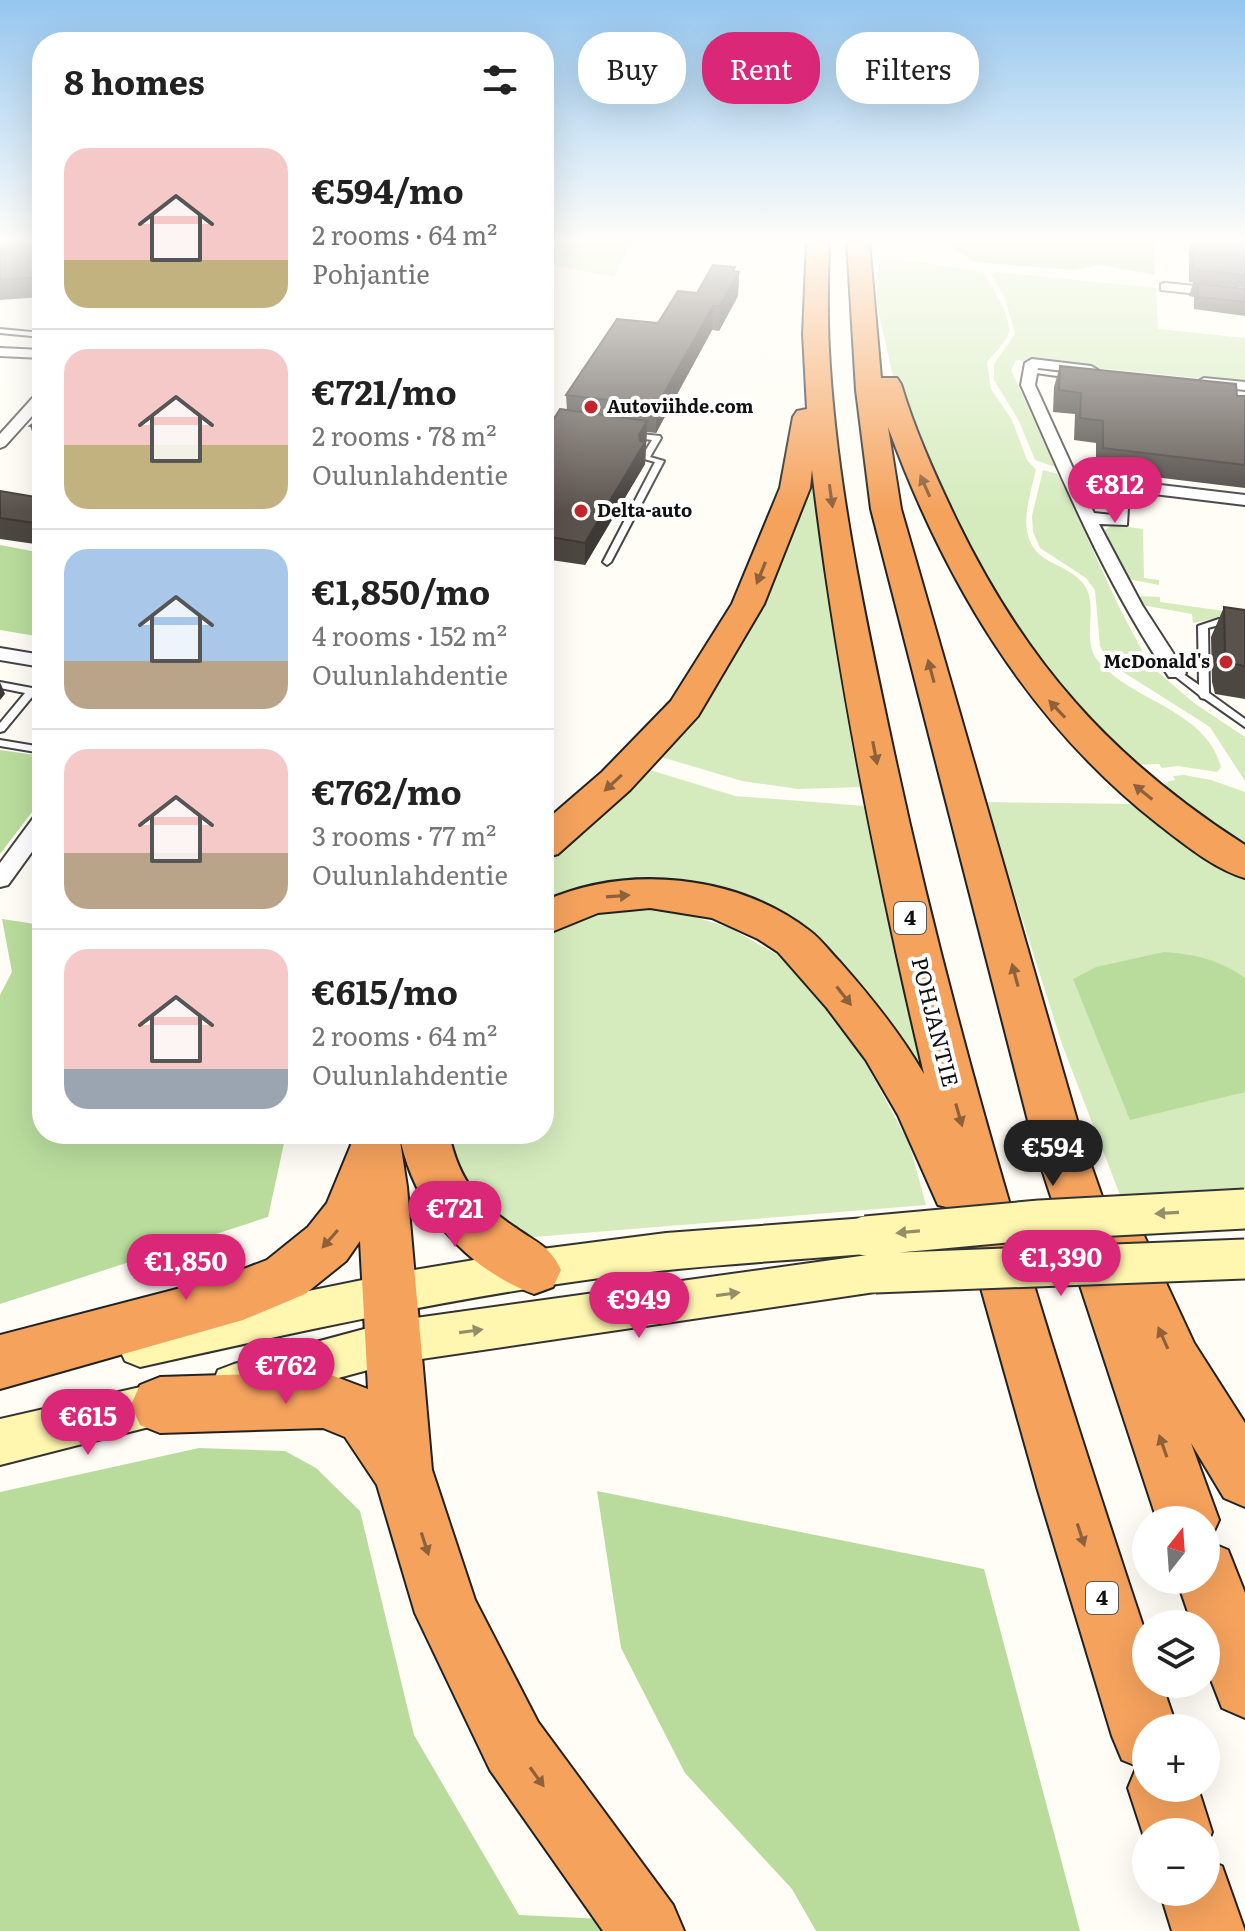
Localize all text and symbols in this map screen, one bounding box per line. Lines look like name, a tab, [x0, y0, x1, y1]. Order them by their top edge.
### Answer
chip: Buy	[578, 32, 686, 104]
chip: Rent	[702, 32, 820, 104]
chip: Filters	[836, 32, 979, 104]
text: 8 homes	[64, 55, 205, 105]
icon: filters	[478, 58, 522, 102]
text: €594/mo	[312, 164, 464, 214]
icon: home	[128, 180, 224, 276]
text: 2 rooms · 64 m²	[312, 214, 497, 253]
text: Pohjantie	[312, 253, 430, 292]
text: €721/mo	[312, 365, 457, 415]
icon: home	[128, 381, 224, 477]
place label: Autoviihde.com	[607, 392, 754, 419]
marker: Autoviihde.com	[582, 398, 600, 416]
text: 2 rooms · 78 m²	[312, 415, 497, 454]
text: Oulunlahdentie	[312, 454, 508, 493]
pin: €812	[1068, 457, 1162, 525]
text: €812	[1086, 463, 1144, 502]
one-way arrow	[919, 474, 932, 498]
one-way arrow	[825, 484, 838, 509]
place label: Delta-auto	[597, 496, 692, 523]
marker: Delta-auto	[572, 502, 590, 520]
one-way arrow	[754, 561, 767, 585]
text: €1,850/mo	[312, 565, 490, 615]
icon: home	[128, 581, 224, 677]
text: 4 rooms · 152 m²	[312, 615, 507, 654]
place label: McDonald's	[1104, 647, 1210, 674]
marker: McDonald's	[1217, 653, 1235, 671]
text: Oulunlahdentie	[312, 654, 508, 693]
one-way arrow	[924, 658, 936, 683]
one-way arrow	[1049, 700, 1067, 719]
one-way arrow	[869, 740, 881, 765]
text: €762/mo	[312, 765, 462, 815]
one-way arrow	[604, 774, 623, 792]
icon: home	[128, 781, 224, 877]
one-way arrow	[1133, 784, 1153, 801]
text: 3 rooms · 77 m²	[312, 815, 496, 854]
text: Oulunlahdentie	[312, 854, 508, 893]
one-way arrow	[606, 889, 631, 902]
road number: 4	[894, 902, 926, 934]
street label: POHJANTIE	[904, 953, 969, 1090]
one-way arrow	[1008, 963, 1020, 988]
text: €615/mo	[312, 965, 458, 1015]
icon: home	[128, 981, 224, 1077]
one-way arrow	[835, 986, 852, 1006]
text: 2 rooms · 64 m²	[312, 1015, 497, 1054]
text: Oulunlahdentie	[312, 1054, 508, 1093]
one-way arrow	[953, 1102, 965, 1127]
pin: €594	[1006, 1120, 1100, 1188]
text: €594	[1022, 1126, 1084, 1165]
pin: €721	[408, 1181, 502, 1249]
text: €721	[426, 1187, 484, 1226]
one-way arrow	[1154, 1207, 1179, 1220]
one-way arrow	[895, 1226, 920, 1239]
one-way arrow	[322, 1228, 339, 1248]
pin: €1,390	[996, 1230, 1126, 1298]
pin: €1,850	[121, 1234, 251, 1302]
text: €1,390	[1020, 1236, 1102, 1275]
text: €1,850	[145, 1240, 227, 1279]
pin: €949	[592, 1272, 686, 1340]
text: €949	[607, 1278, 671, 1317]
one-way arrow	[716, 1287, 741, 1300]
one-way arrow	[459, 1324, 484, 1337]
one-way arrow	[1157, 1326, 1170, 1349]
pin: €762	[239, 1338, 333, 1406]
text: €762	[255, 1344, 317, 1383]
pin: €615	[41, 1389, 135, 1457]
text: €615	[59, 1395, 117, 1434]
one-way arrow	[1156, 1434, 1168, 1458]
north arrow	[1132, 1506, 1220, 1594]
map controls	[1132, 1506, 1220, 1906]
one-way arrow	[1076, 1523, 1088, 1547]
one-way arrow	[419, 1532, 432, 1556]
road number: 4	[1086, 1582, 1118, 1614]
button: layers	[1132, 1610, 1220, 1698]
button: +	[1132, 1714, 1220, 1802]
one-way arrow	[529, 1766, 545, 1788]
button: −	[1132, 1818, 1220, 1906]

